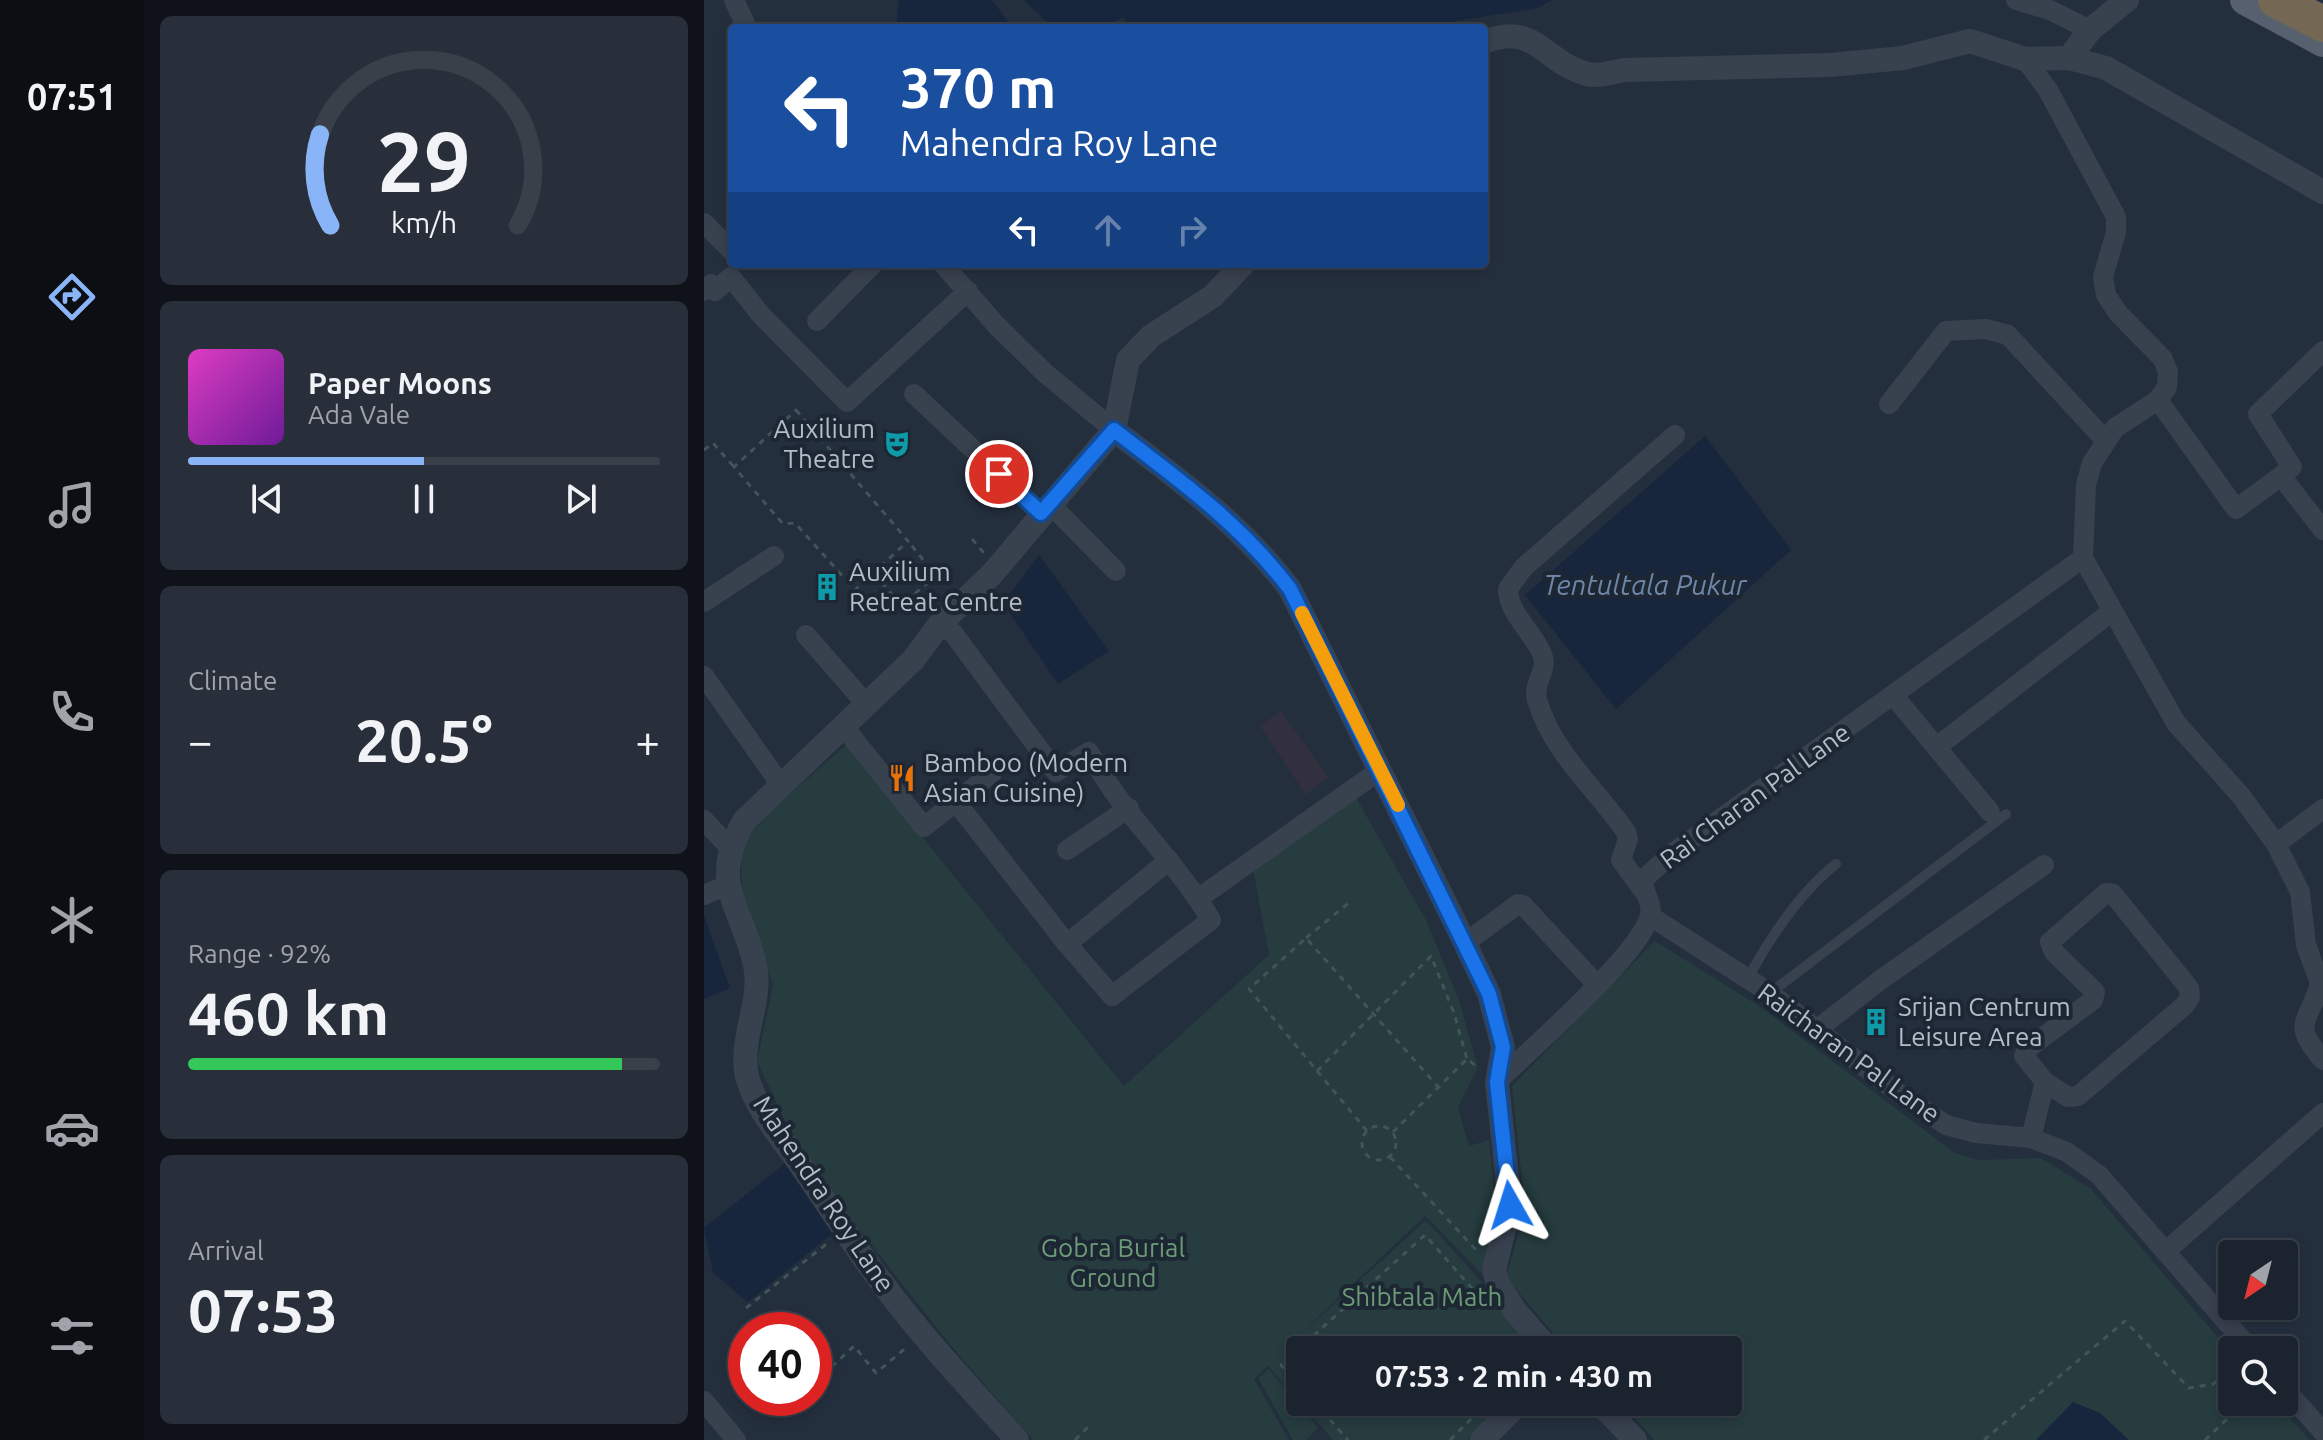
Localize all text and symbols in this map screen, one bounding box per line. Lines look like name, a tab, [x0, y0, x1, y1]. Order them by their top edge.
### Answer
icon: left	[768, 56, 872, 160]
text: 370 m	[900, 56, 1056, 119]
text: 07:51	[27, 76, 117, 117]
text: 29	[377, 114, 471, 208]
text: Mahendra Roy Lane	[900, 122, 1218, 163]
text: km/h	[391, 207, 457, 239]
icon: left	[1002, 208, 1046, 252]
icon: ahead	[1086, 208, 1130, 252]
icon: right	[1170, 208, 1214, 252]
icon: directions	[44, 269, 100, 325]
text: Paper Moons	[308, 366, 492, 400]
text: Ada Vale	[308, 400, 410, 429]
place label: Auxilium Theatre	[773, 414, 875, 473]
theatre icon: Auxilium Theatre	[882, 429, 912, 459]
pin	[965, 440, 1033, 508]
icon: arrive	[977, 452, 1021, 496]
icon: music	[44, 477, 100, 533]
icon: previous	[245, 477, 289, 521]
icon: pause	[402, 477, 446, 521]
icon: next	[559, 477, 603, 521]
place label: Auxilium Retreat Centre	[849, 557, 1023, 616]
water label: Tentultala Pukur	[1543, 569, 1748, 600]
building icon: Auxilium Retreat Centre	[812, 572, 842, 602]
text: Climate	[188, 666, 277, 695]
icon: phone	[44, 684, 100, 740]
text: 20.5°	[355, 706, 493, 773]
text: −	[188, 716, 213, 765]
text: +	[635, 716, 660, 765]
street label: Rai Charan Pal Lane	[1654, 717, 1855, 874]
place label: Bamboo (Modern Asian Cuisine)	[924, 748, 1128, 807]
restaurant icon: Bamboo (Modern Asian Cuisine)	[887, 763, 917, 793]
icon: climate	[44, 892, 100, 948]
text: Range · 92%	[188, 939, 331, 968]
street label: Raicharan Pal Lane	[1753, 977, 1946, 1128]
text: 460 km	[188, 979, 389, 1046]
place label: Srijan Centrum Leisure Area	[1898, 992, 2071, 1051]
building icon: Srijan Centrum Leisure Area	[1861, 1007, 1891, 1037]
street label: Mahendra Roy Lane	[748, 1090, 901, 1297]
icon: car	[44, 1100, 100, 1156]
position arrow	[1468, 1163, 1552, 1247]
park label: Gobra Burial Ground	[1041, 1233, 1185, 1292]
text: Arrival	[188, 1236, 264, 1265]
north arrow	[2218, 1240, 2298, 1320]
map controls	[2218, 1240, 2298, 1416]
text: 07:53	[188, 1276, 338, 1343]
park label: Shibtala Math	[1342, 1282, 1502, 1311]
icon: filters	[44, 1308, 100, 1364]
speed limit sign: 40	[728, 1312, 832, 1416]
button: search	[2218, 1336, 2298, 1416]
text: 07:53 · 2 min · 430 m	[1375, 1359, 1653, 1393]

